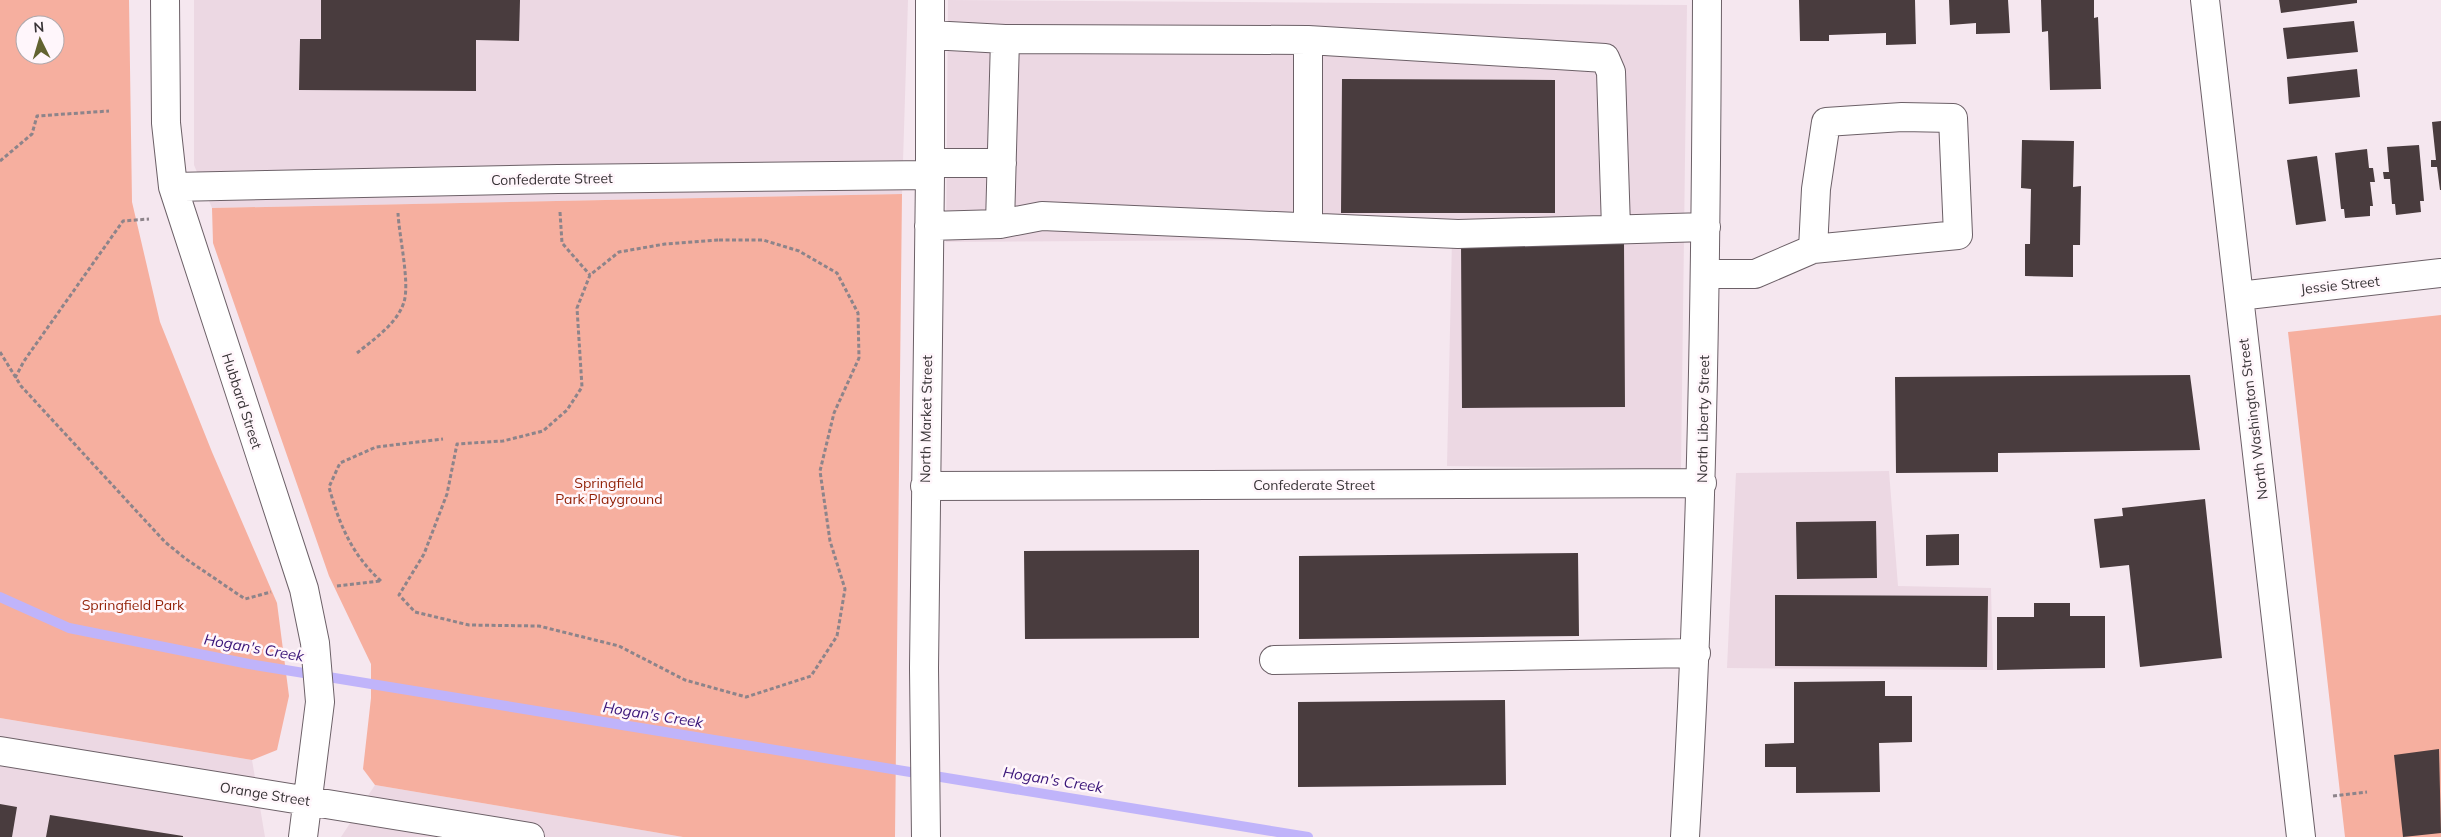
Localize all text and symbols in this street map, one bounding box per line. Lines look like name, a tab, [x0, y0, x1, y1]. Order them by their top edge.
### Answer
north arrow	[15, 15, 65, 65]
text: N	[33, 18, 45, 36]
street label: Confederate Street	[491, 169, 613, 189]
street label: Jessie Street	[2300, 272, 2381, 298]
street label: North Washington Street	[2234, 337, 2272, 501]
street label: Hubbard Street	[218, 351, 266, 451]
street label: North Market Street	[916, 355, 936, 483]
street label: North Liberty Street	[1693, 355, 1713, 483]
park label: Springfield Park Playground	[555, 474, 663, 508]
street label: Confederate Street	[1253, 476, 1375, 494]
park label: Springfield Park	[82, 596, 185, 614]
water label: Hogan's Creek	[203, 629, 307, 666]
water label: Hogan's Creek	[602, 697, 706, 732]
water label: Hogan's Creek	[1002, 762, 1106, 797]
street label: Orange Street	[219, 778, 311, 810]

